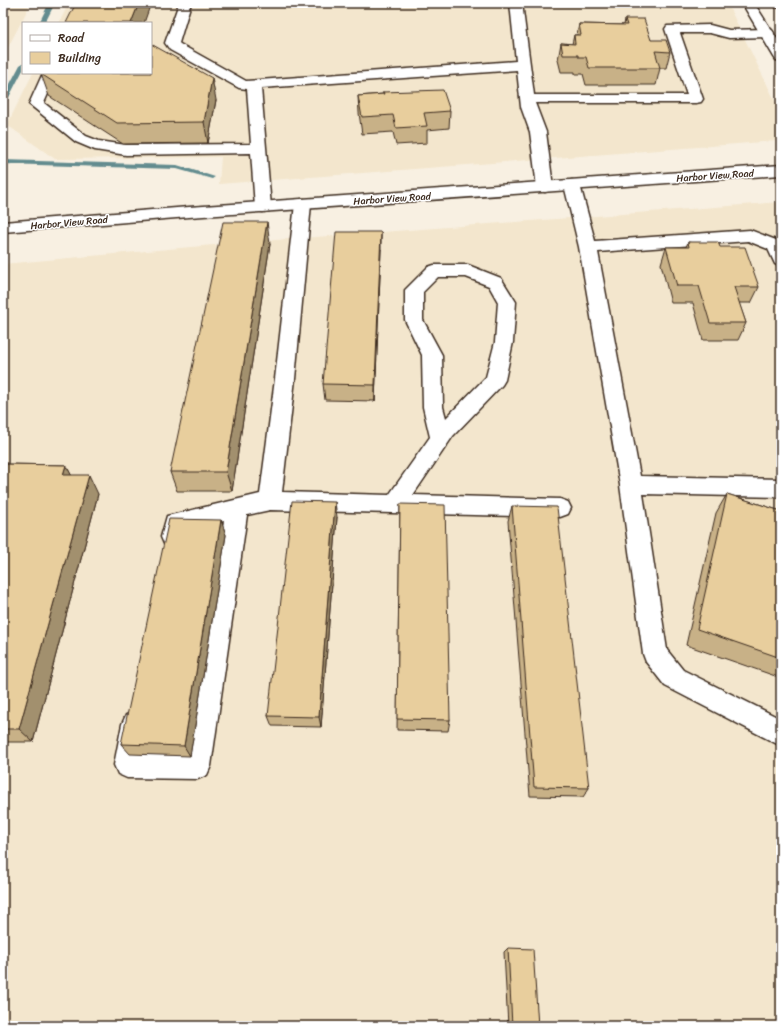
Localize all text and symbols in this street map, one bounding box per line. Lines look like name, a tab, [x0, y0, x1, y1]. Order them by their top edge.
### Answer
legend	[22, 22, 152, 74]
text: Road	[58, 27, 85, 49]
text: Building	[58, 47, 101, 69]
street label: Harbor View Road	[676, 164, 755, 188]
street label: Harbor View Road	[353, 187, 432, 211]
street label: Harbor View Road	[30, 211, 109, 235]

